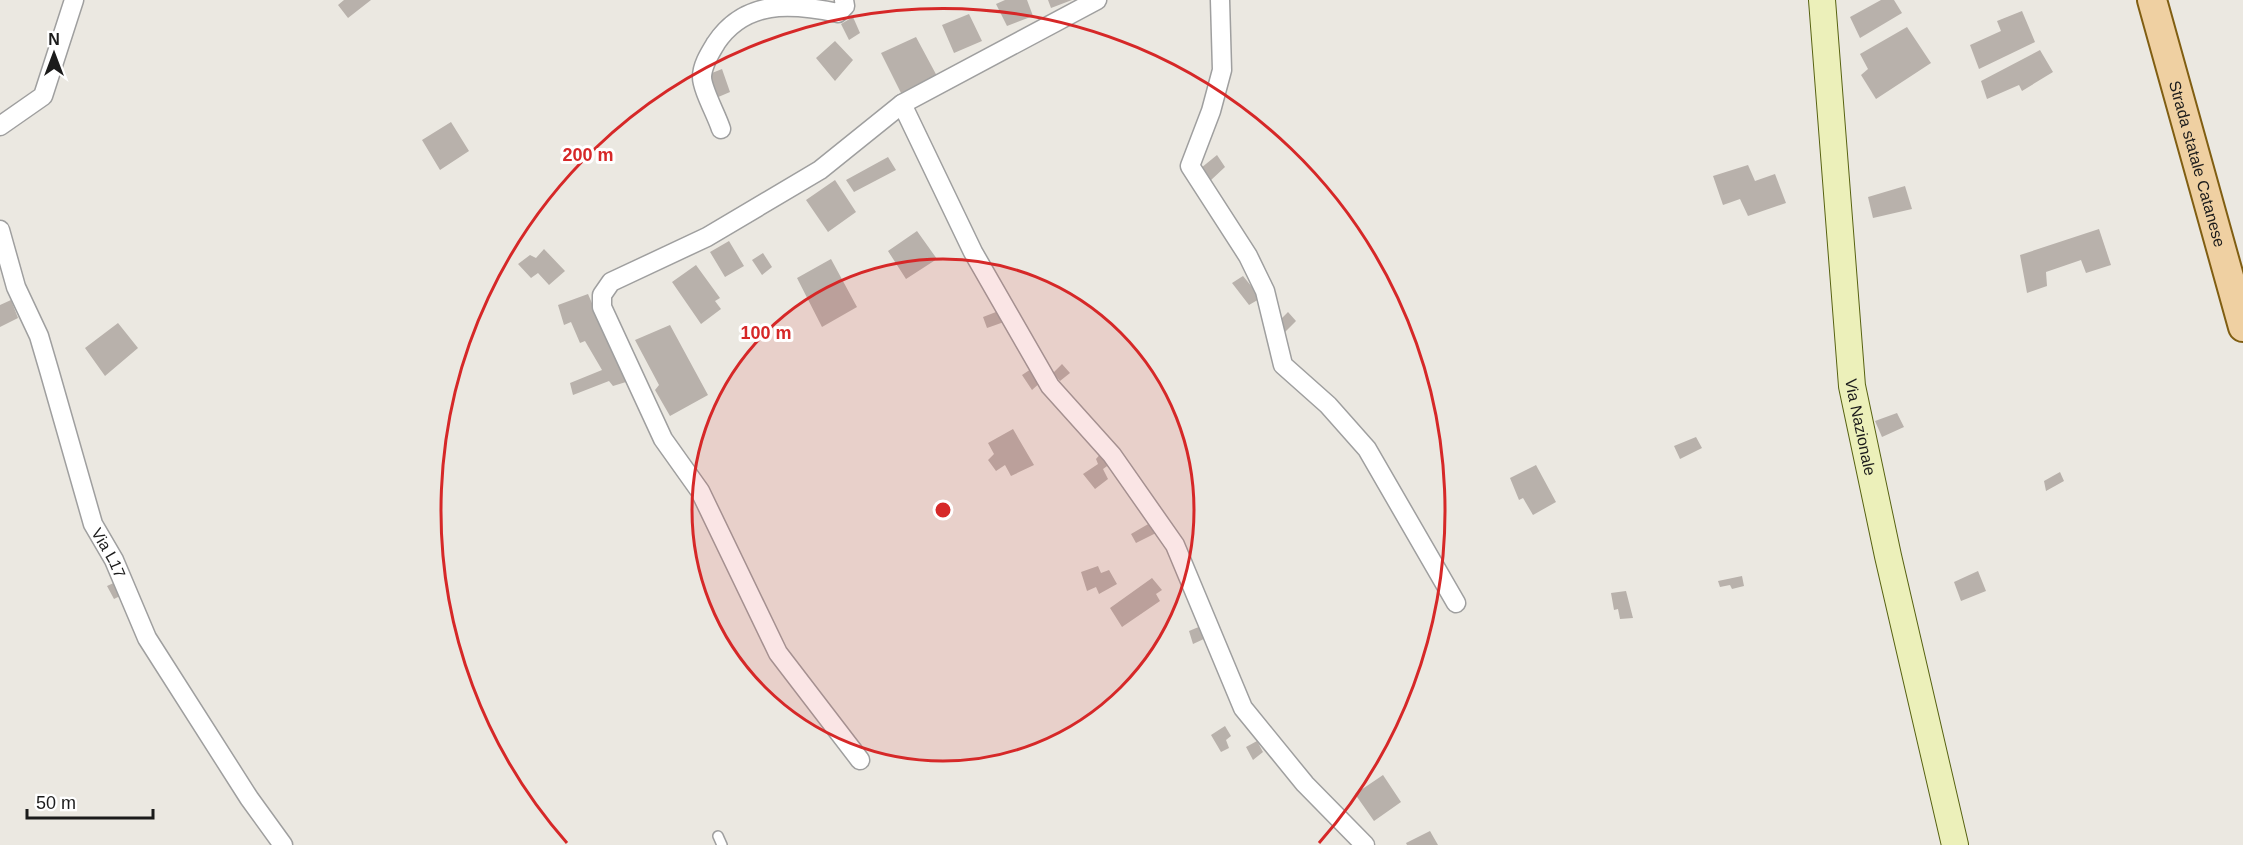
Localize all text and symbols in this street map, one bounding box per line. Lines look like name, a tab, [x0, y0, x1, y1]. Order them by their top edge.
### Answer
north arrow	[24, 24, 84, 84]
text: N	[48, 31, 60, 48]
street label: Strada statale Catanese	[2166, 79, 2229, 249]
text: 200 m	[562, 145, 614, 165]
text: 100 m	[740, 323, 792, 343]
street label: Via Nazionale	[1843, 378, 1879, 477]
centre of rings	[933, 500, 953, 520]
street label: Via L17	[89, 525, 129, 580]
scale bar	[27, 782, 153, 820]
text: 50 m	[36, 793, 76, 813]

